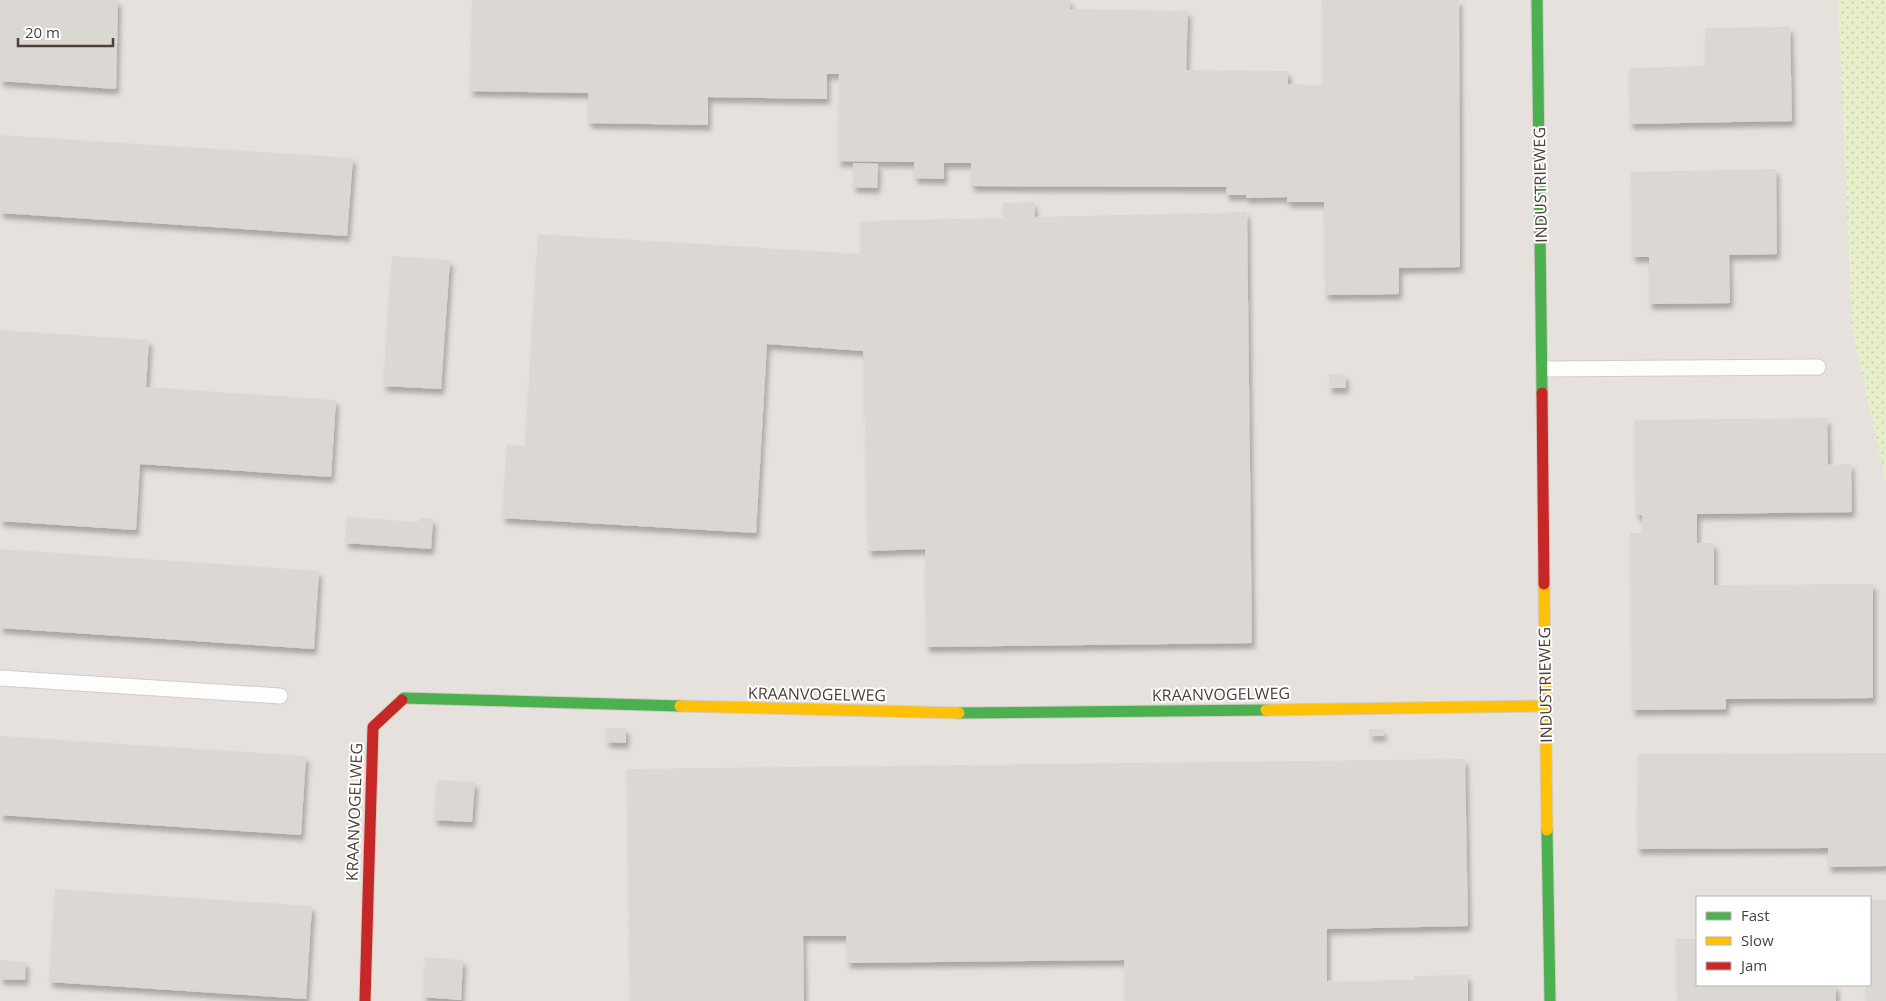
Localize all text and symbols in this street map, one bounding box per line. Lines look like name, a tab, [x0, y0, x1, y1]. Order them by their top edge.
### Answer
scale bar	[18, 15, 112, 47]
text: 20 m	[25, 22, 60, 42]
street label: INDUSTRIEWEG	[1528, 127, 1552, 243]
street label: INDUSTRIEWEG	[1533, 627, 1557, 743]
street label: KRAANVOGELWEG	[748, 682, 886, 706]
street label: KRAANVOGELWEG	[1152, 682, 1290, 706]
street label: KRAANVOGELWEG	[341, 743, 367, 881]
legend	[1696, 896, 1871, 986]
text: Fast	[1741, 905, 1770, 925]
text: Slow	[1741, 930, 1774, 950]
text: Jam	[1739, 955, 1767, 975]

